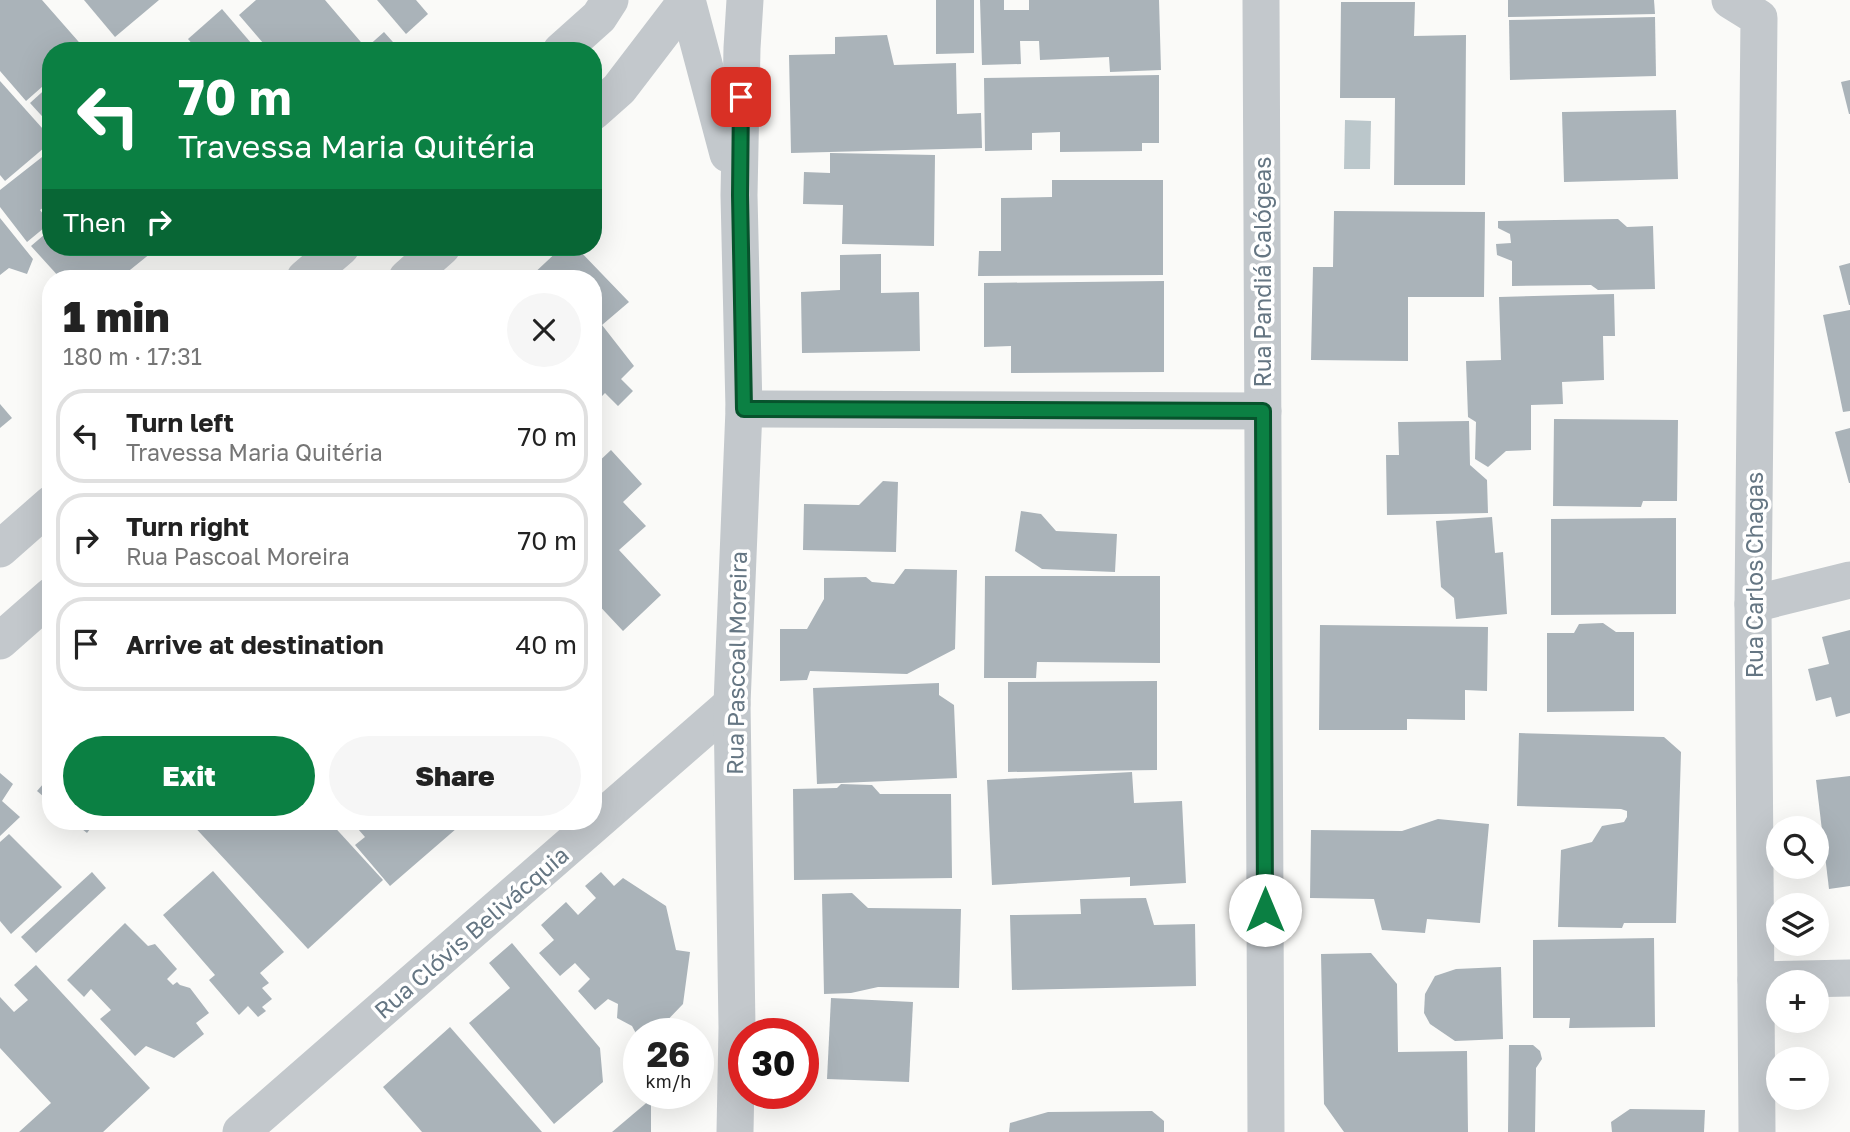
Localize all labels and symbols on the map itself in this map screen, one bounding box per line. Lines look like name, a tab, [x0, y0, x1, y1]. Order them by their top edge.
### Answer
pin	[711, 67, 771, 127]
street label: Rua Pandiá Calógeas	[1248, 156, 1276, 388]
street label: Rua Carlos Chagas	[1740, 472, 1768, 678]
street label: Rua Pascoal Moreira	[720, 551, 752, 775]
street label: Rua Clóvis Belivácquia	[368, 840, 574, 1024]
position arrow	[1228, 873, 1302, 947]
speed limit sign: 30	[728, 1018, 819, 1109]

